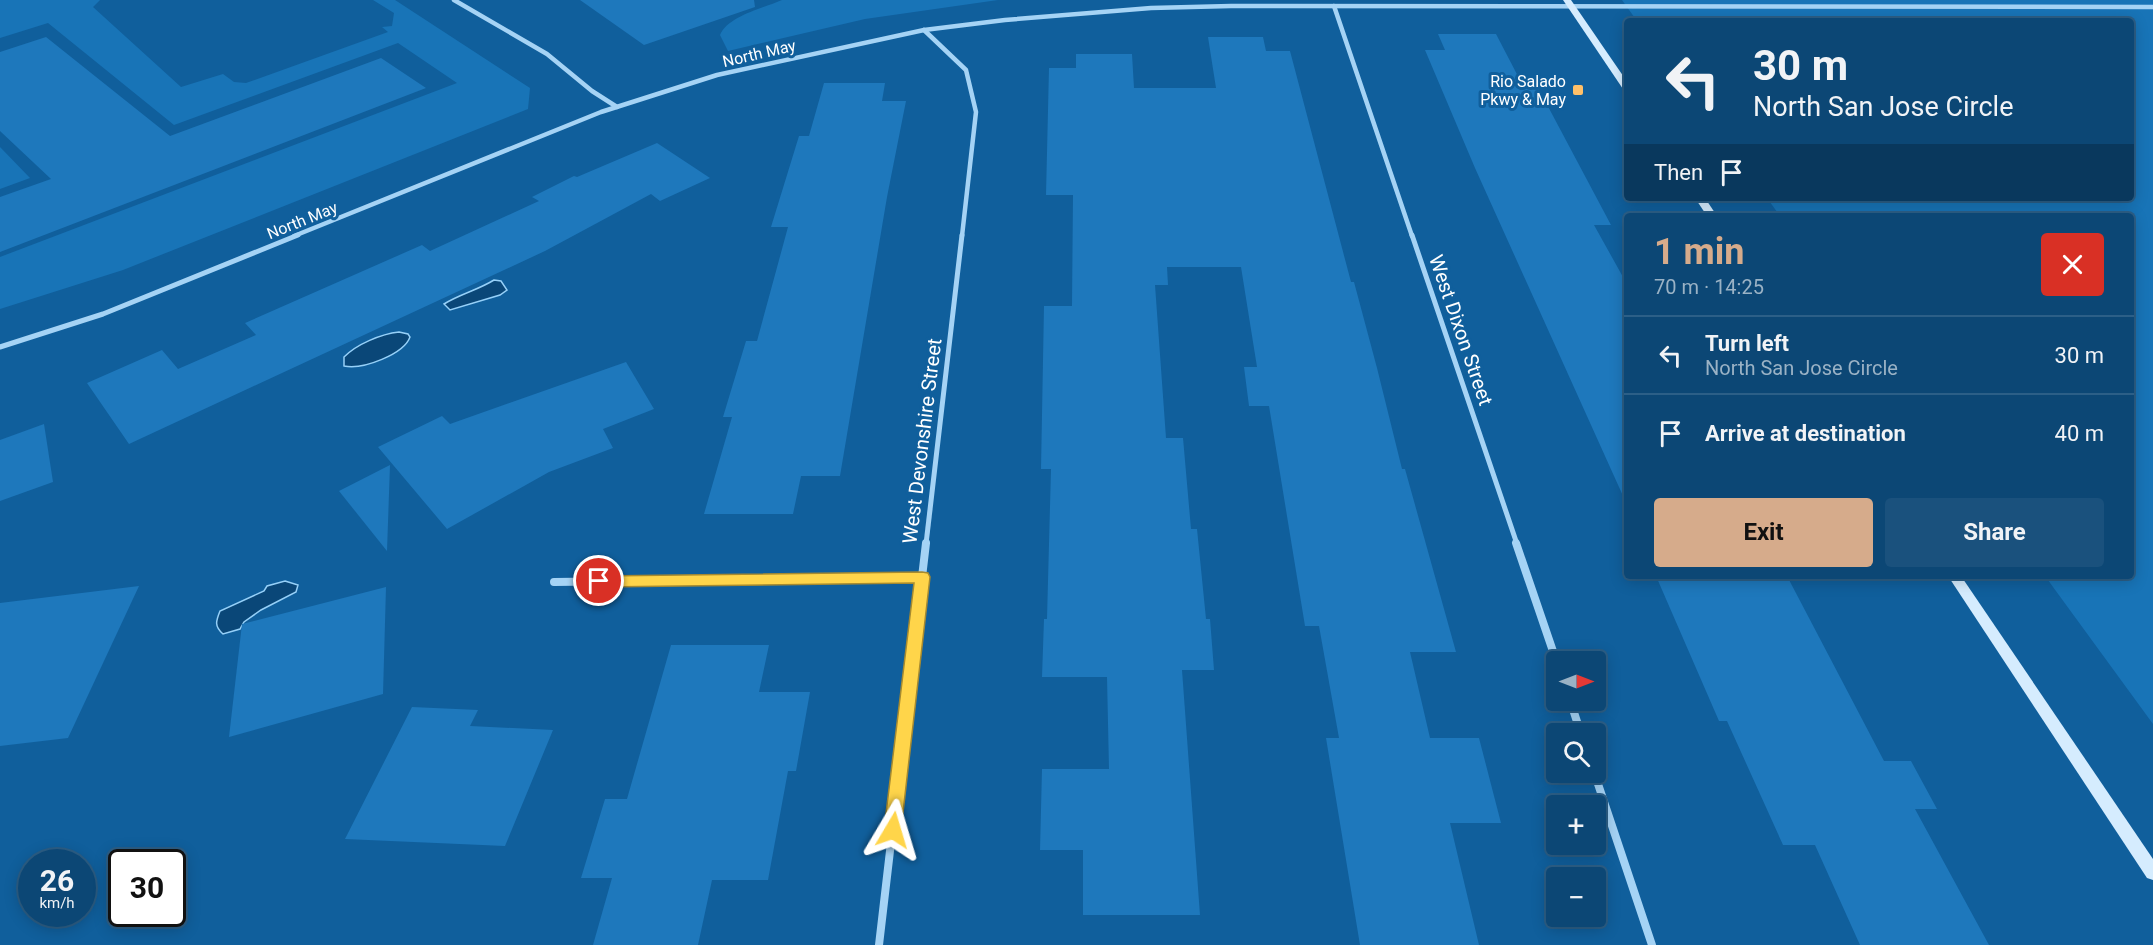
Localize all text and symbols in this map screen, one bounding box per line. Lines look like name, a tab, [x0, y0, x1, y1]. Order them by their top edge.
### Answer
street label: North May	[721, 36, 798, 71]
text: 30 m	[1753, 41, 1848, 90]
icon: left	[1654, 42, 1732, 120]
place label: Rio Salado Pkwy & May	[1480, 72, 1566, 109]
marker: Rio Salado Pkwy & May	[1571, 83, 1585, 97]
text: North San Jose Circle	[1753, 91, 2014, 123]
icon: arrive	[1715, 156, 1748, 189]
text: Then	[1654, 160, 1703, 185]
street label: North May	[264, 198, 341, 243]
text: 1 min	[1654, 231, 1745, 273]
button: close	[2041, 233, 2104, 296]
street label: West Dixon Street	[1424, 252, 1498, 408]
text: 70 m · 14:25	[1654, 275, 1764, 299]
text: Turn left	[1705, 331, 1789, 356]
street label: West Devonshire Street	[898, 337, 946, 545]
icon: left	[1654, 339, 1687, 372]
text: 30 m	[2055, 343, 2104, 368]
text: North San Jose Circle	[1705, 356, 1898, 380]
icon: arrive	[1654, 417, 1687, 450]
text: Arrive at destination	[1705, 421, 1906, 446]
text: 40 m	[2055, 421, 2104, 446]
button: Exit	[1654, 498, 1873, 567]
button: Share	[1885, 498, 2104, 567]
pin	[573, 555, 624, 606]
icon: arrive	[582, 564, 615, 597]
north arrow	[1546, 651, 1606, 711]
map controls	[1546, 651, 1606, 927]
button: search	[1546, 723, 1606, 783]
button: +	[1546, 795, 1606, 855]
position arrow	[861, 798, 925, 862]
speed limit sign: 30	[108, 849, 186, 927]
text: 26	[40, 863, 74, 898]
button: −	[1546, 867, 1606, 927]
text: km/h	[39, 894, 75, 912]

